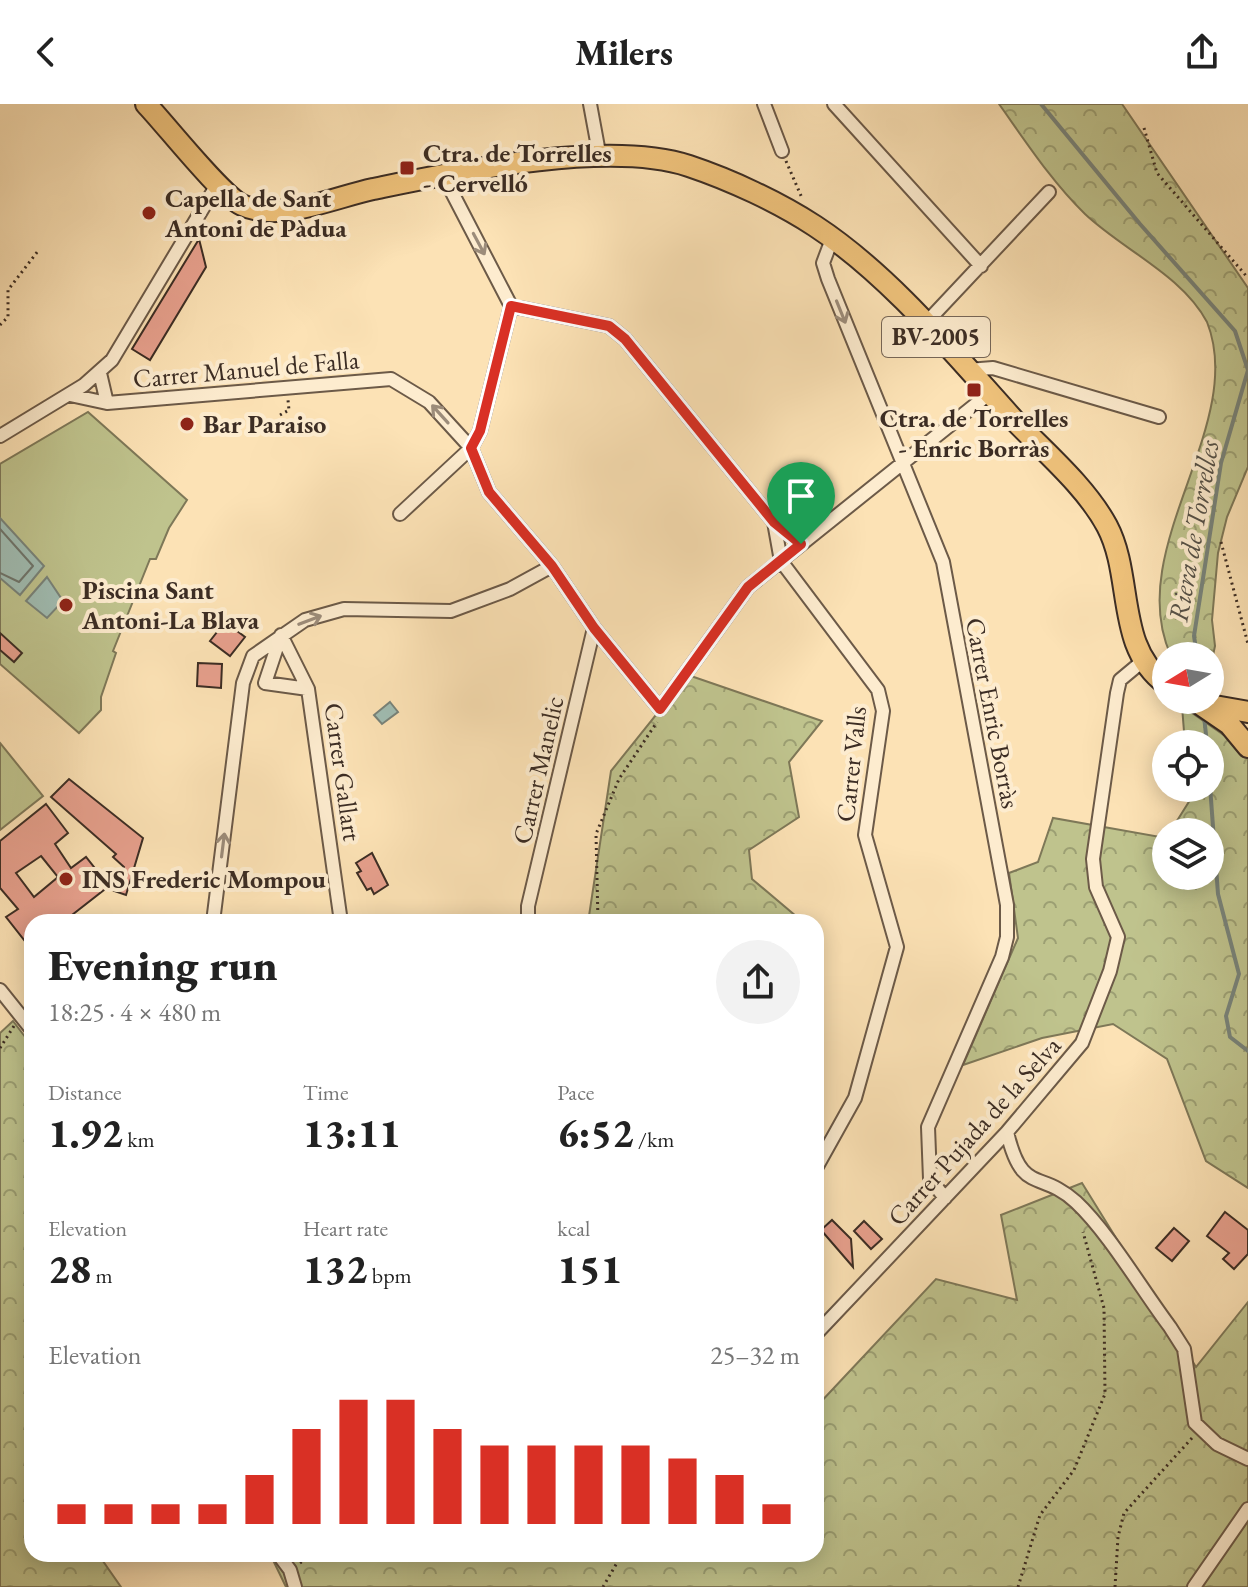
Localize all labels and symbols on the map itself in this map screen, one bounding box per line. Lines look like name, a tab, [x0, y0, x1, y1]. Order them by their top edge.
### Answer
place label: Ctra. de Torrelles - Cervelló	[423, 136, 612, 200]
marker: Ctra. de Torrelles - Cervelló	[398, 159, 416, 177]
place label: Capella de Sant Antoni de Pàdua	[164, 181, 347, 245]
marker: Capella de Sant Antoni de Pàdua	[140, 204, 158, 222]
one-way arrow	[472, 231, 488, 255]
one-way arrow	[835, 299, 849, 324]
road number: BV-2005	[882, 317, 990, 357]
street label: Carrer Manuel de Falla	[132, 342, 361, 396]
marker: Ctra. de Torrelles - Enric Borràs	[965, 381, 983, 399]
place label: Ctra. de Torrelles - Enric Borràs	[880, 401, 1068, 465]
one-way arrow	[431, 404, 450, 424]
place label: Bar Paraiso	[203, 407, 326, 441]
marker: Bar Paraiso	[178, 415, 196, 433]
water label: Riera de Torrelles	[1159, 437, 1227, 625]
pin	[767, 462, 835, 544]
place label: Piscina Sant Antoni-La Blava	[81, 573, 260, 637]
marker: Piscina Sant Antoni-La Blava	[57, 596, 75, 614]
one-way arrow	[297, 612, 322, 626]
street label: Carrer Enric Borràs	[958, 615, 1028, 811]
north arrow	[1152, 642, 1224, 714]
street label: Carrer Manelic	[504, 693, 572, 847]
street label: Carrer Gallart	[316, 701, 370, 843]
street label: Carrer Valls	[828, 704, 874, 824]
one-way arrow	[215, 832, 230, 858]
place label: INS Frederic Mompou	[82, 862, 326, 896]
marker: INS Frederic Mompou	[57, 870, 75, 888]
street label: Carrer Pujada de la Selva	[880, 1029, 1068, 1233]

